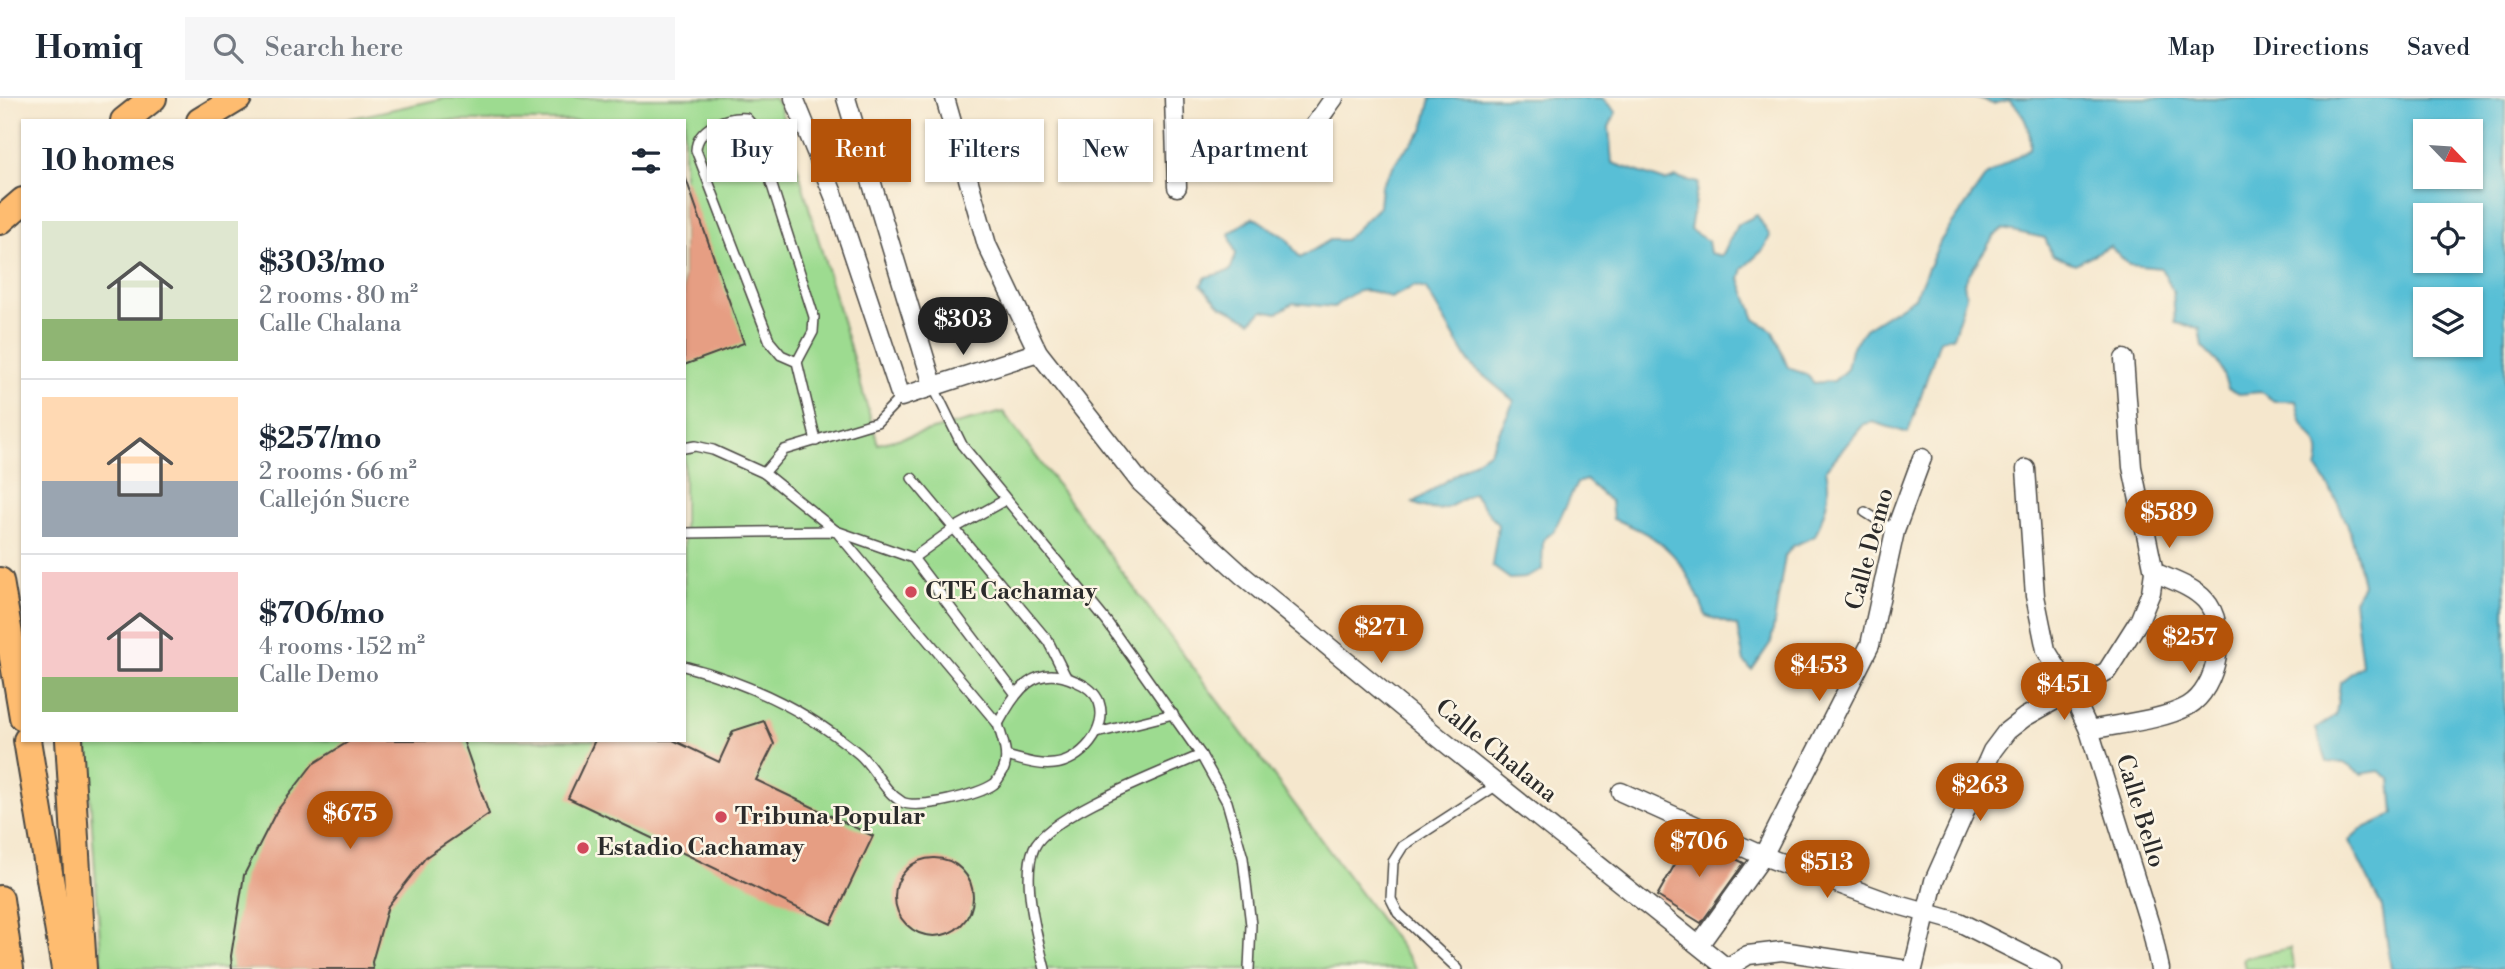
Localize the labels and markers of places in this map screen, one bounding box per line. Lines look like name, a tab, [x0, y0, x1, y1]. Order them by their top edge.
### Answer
pin: $303	[922, 298, 1004, 357]
pin: $589	[2128, 490, 2210, 550]
place label: CTE Cachamay	[925, 577, 1098, 607]
marker: CTE Cachamay	[903, 584, 919, 600]
pin: $271	[1340, 606, 1422, 665]
pin: $257	[2149, 616, 2231, 675]
pin: $453	[1778, 644, 1860, 703]
pin: $451	[2023, 662, 2105, 722]
pin: $263	[1939, 764, 2021, 823]
pin: $675	[309, 792, 391, 851]
place label: Tribuna Popular	[735, 802, 925, 832]
marker: Tribuna Popular	[713, 809, 729, 825]
pin: $706	[1658, 820, 1740, 879]
place label: Estadio Cachamay	[597, 833, 805, 863]
marker: Estadio Cachamay	[575, 840, 591, 856]
pin: $513	[1786, 840, 1868, 900]

